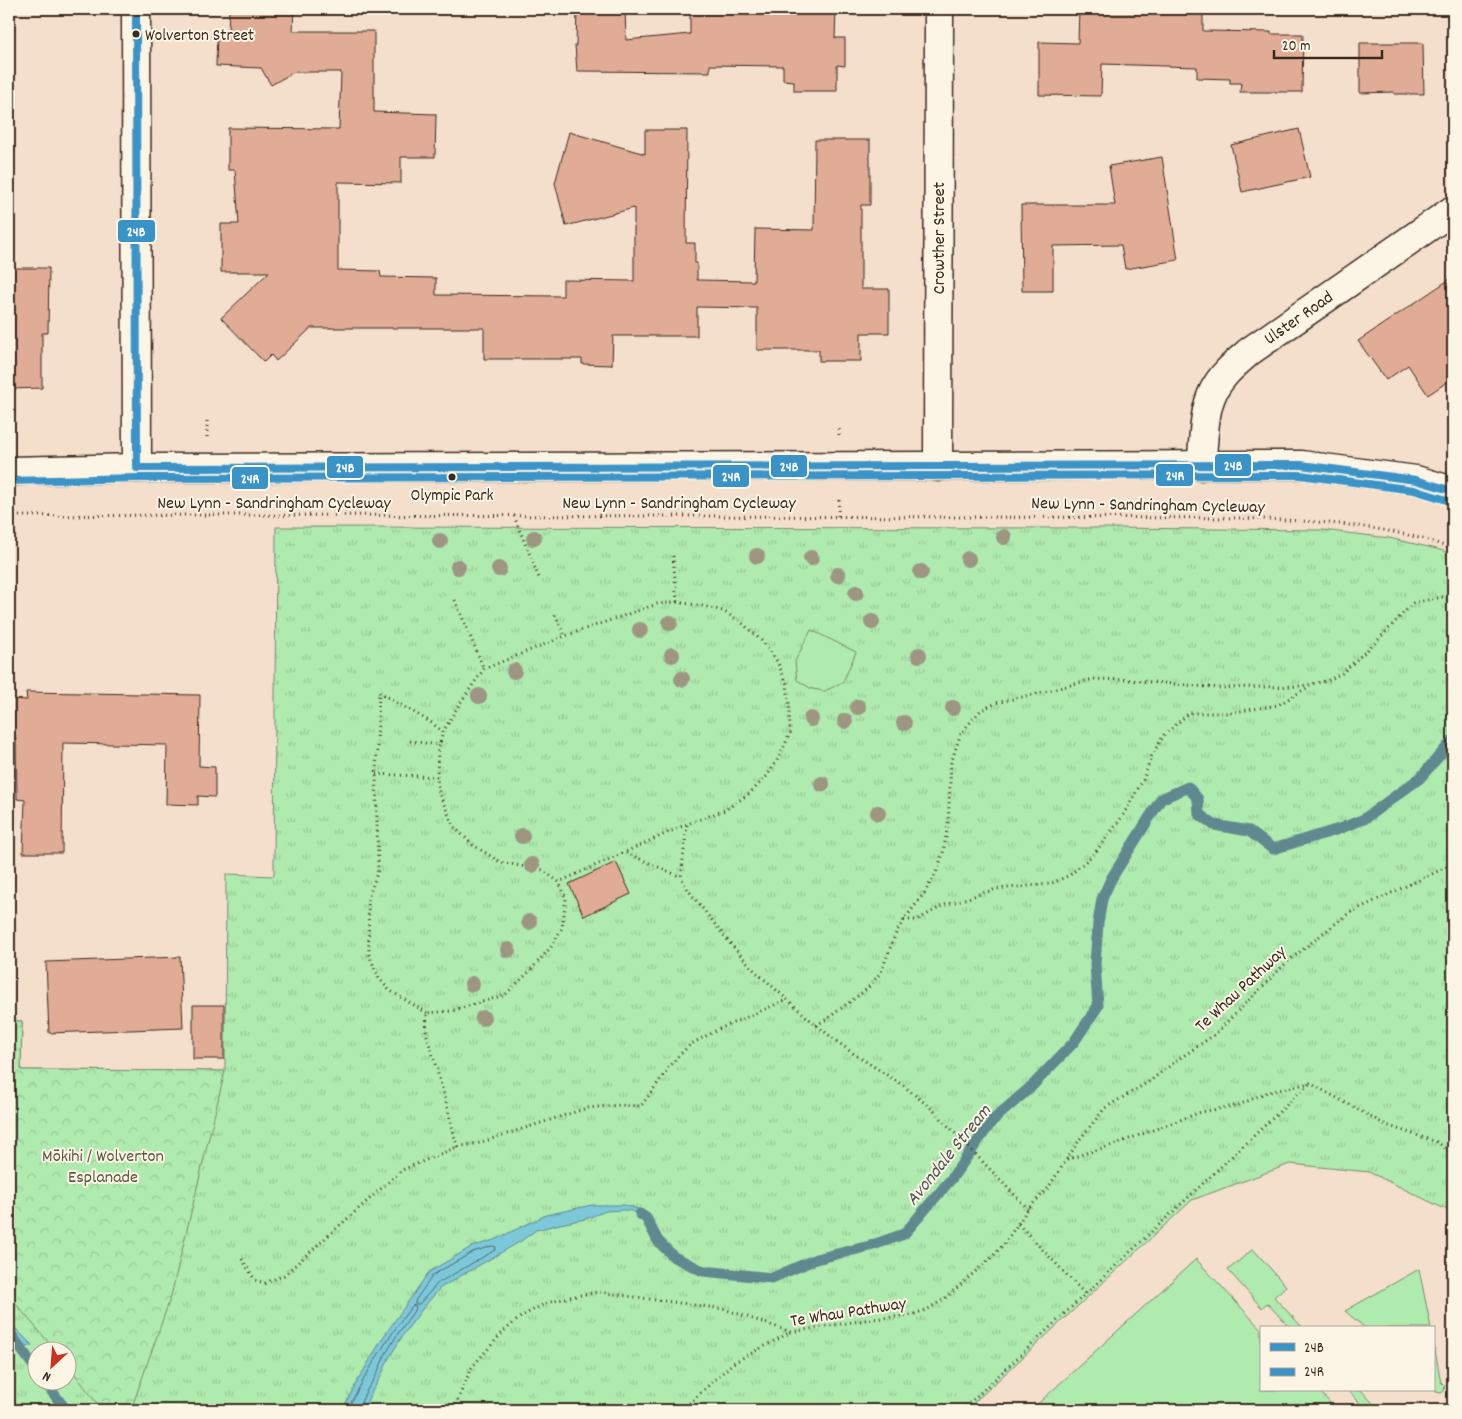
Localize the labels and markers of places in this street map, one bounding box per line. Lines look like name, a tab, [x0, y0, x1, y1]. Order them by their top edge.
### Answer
place label: Wolverton Street	[145, 25, 254, 49]
marker: Wolverton Street	[131, 29, 141, 39]
marker: Olympic Park	[447, 472, 457, 482]
place label: Olympic Park	[410, 485, 494, 509]

